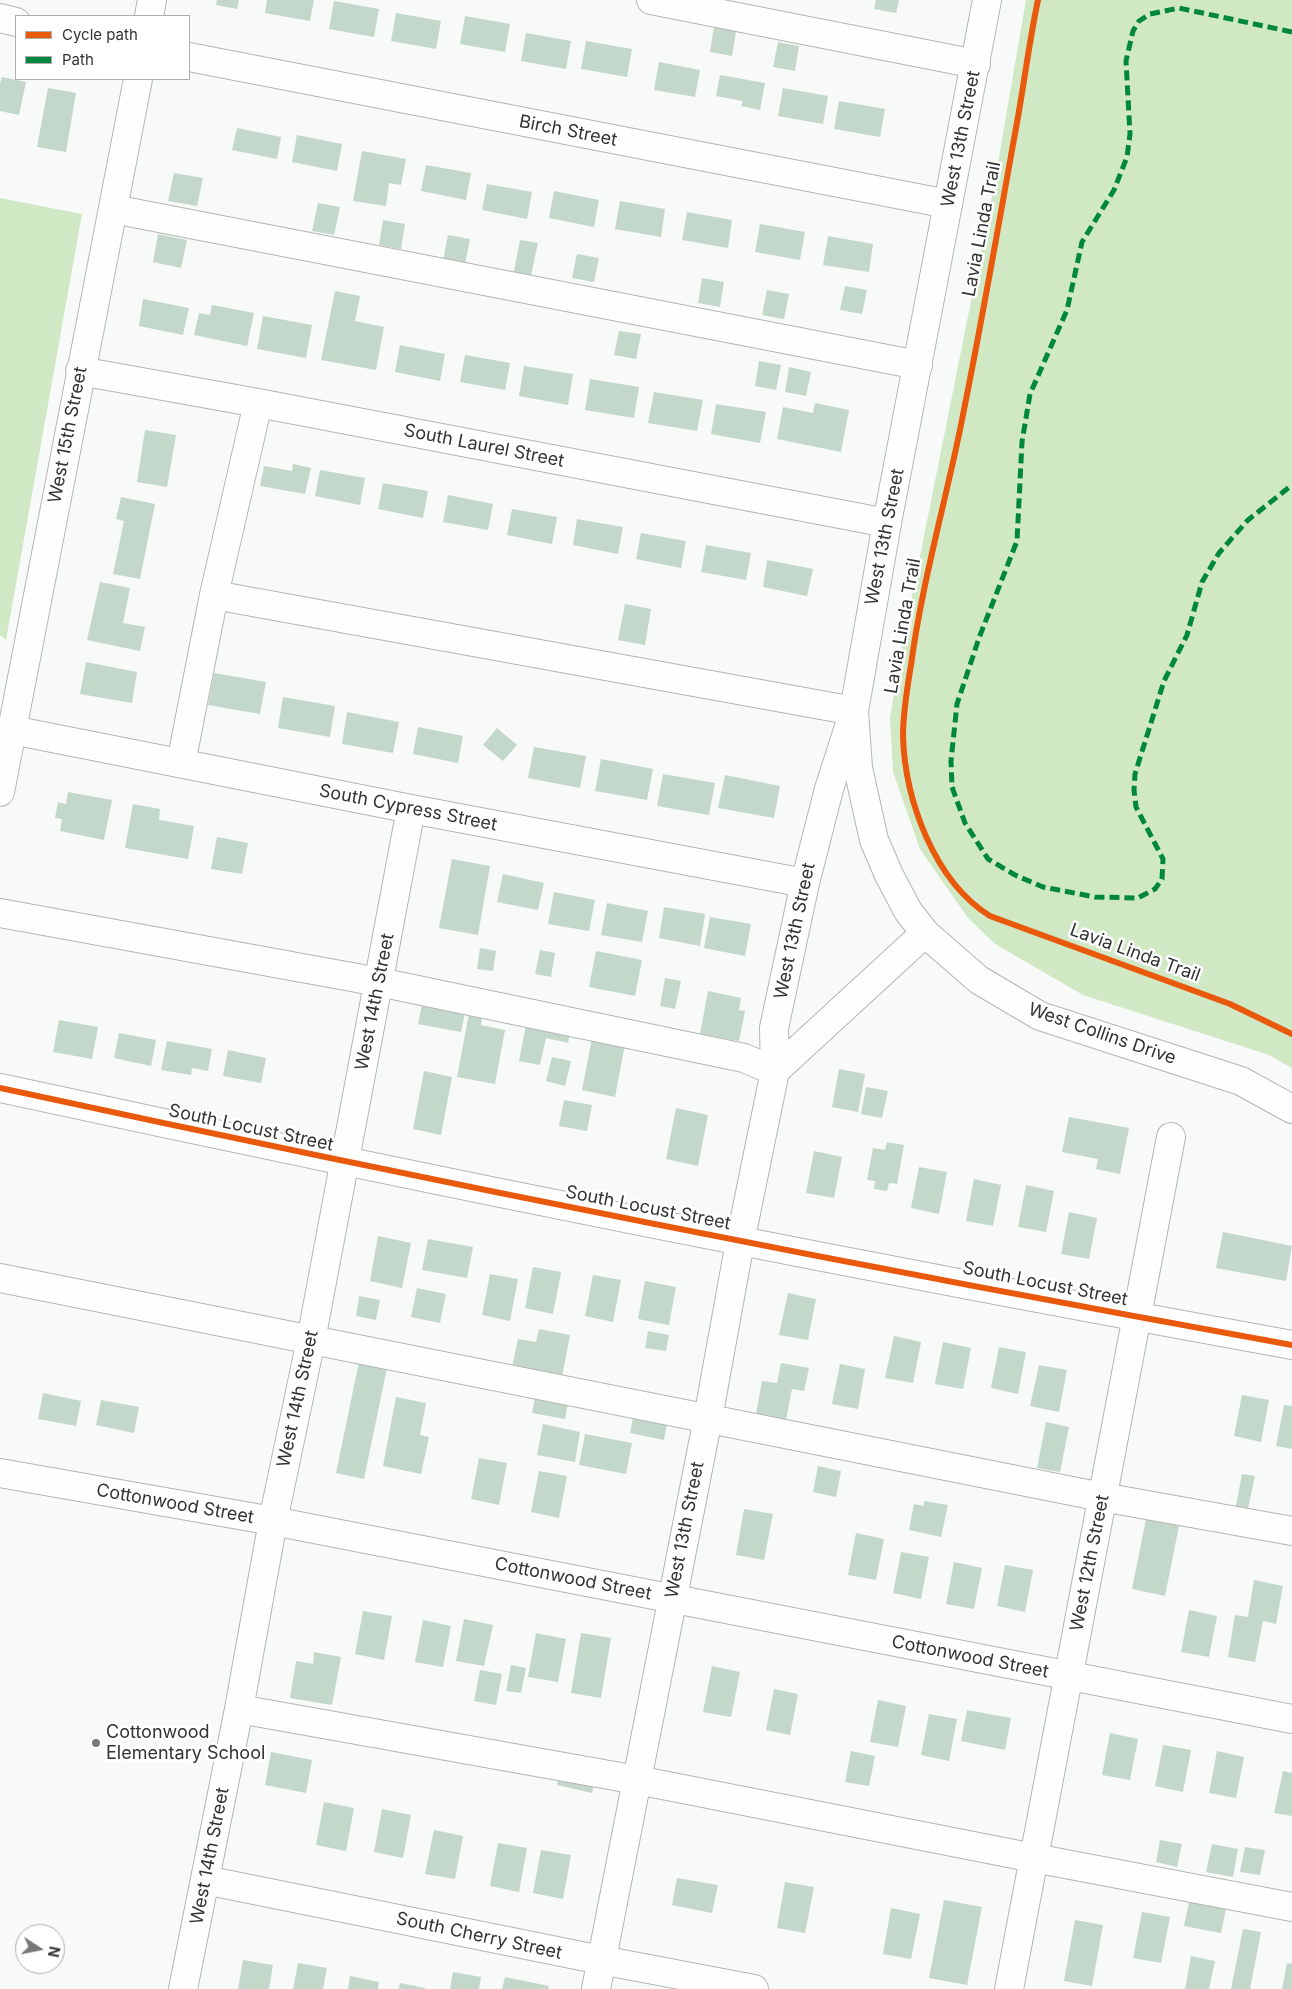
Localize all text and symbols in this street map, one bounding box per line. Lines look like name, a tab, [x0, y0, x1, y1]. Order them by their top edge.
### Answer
legend	[15, 15, 190, 80]
text: Cycle path	[62, 25, 138, 44]
text: Path	[62, 50, 94, 69]
street label: West 13th Street	[937, 69, 985, 209]
street label: Birch Street	[517, 111, 619, 151]
street label: Lavia Linda Trail	[958, 160, 1006, 298]
street label: West 15th Street	[44, 365, 92, 505]
street label: South Laurel Street	[402, 420, 566, 472]
street label: West 13th Street	[861, 467, 909, 607]
street label: Lavia Linda Trail	[880, 557, 926, 695]
street label: South Cypress Street	[317, 780, 499, 836]
street label: West 13th Street	[770, 861, 820, 1001]
street label: Lavia Linda Trail	[1067, 919, 1203, 987]
street label: West 14th Street	[351, 932, 399, 1072]
street label: West Collins Drive	[1025, 999, 1179, 1069]
street label: South Locust Street	[167, 1100, 335, 1156]
street label: South Locust Street	[564, 1181, 732, 1235]
street label: South Locust Street	[961, 1257, 1129, 1311]
street label: West 14th Street	[273, 1329, 323, 1469]
street label: West 13th Street	[661, 1460, 709, 1600]
street label: Cottonwood Street	[95, 1480, 255, 1528]
street label: West 12th Street	[1066, 1493, 1114, 1633]
street label: Cottonwood Street	[493, 1553, 653, 1605]
street label: Cottonwood Street	[890, 1631, 1050, 1683]
place label: Cottonwood Elementary School	[106, 1722, 265, 1765]
marker: Cottonwood Elementary School	[90, 1737, 102, 1749]
street label: West 14th Street	[186, 1786, 234, 1926]
street label: South Cherry Street	[394, 1908, 564, 1964]
north arrow	[15, 1924, 65, 1974]
text: N	[45, 1945, 64, 1959]

